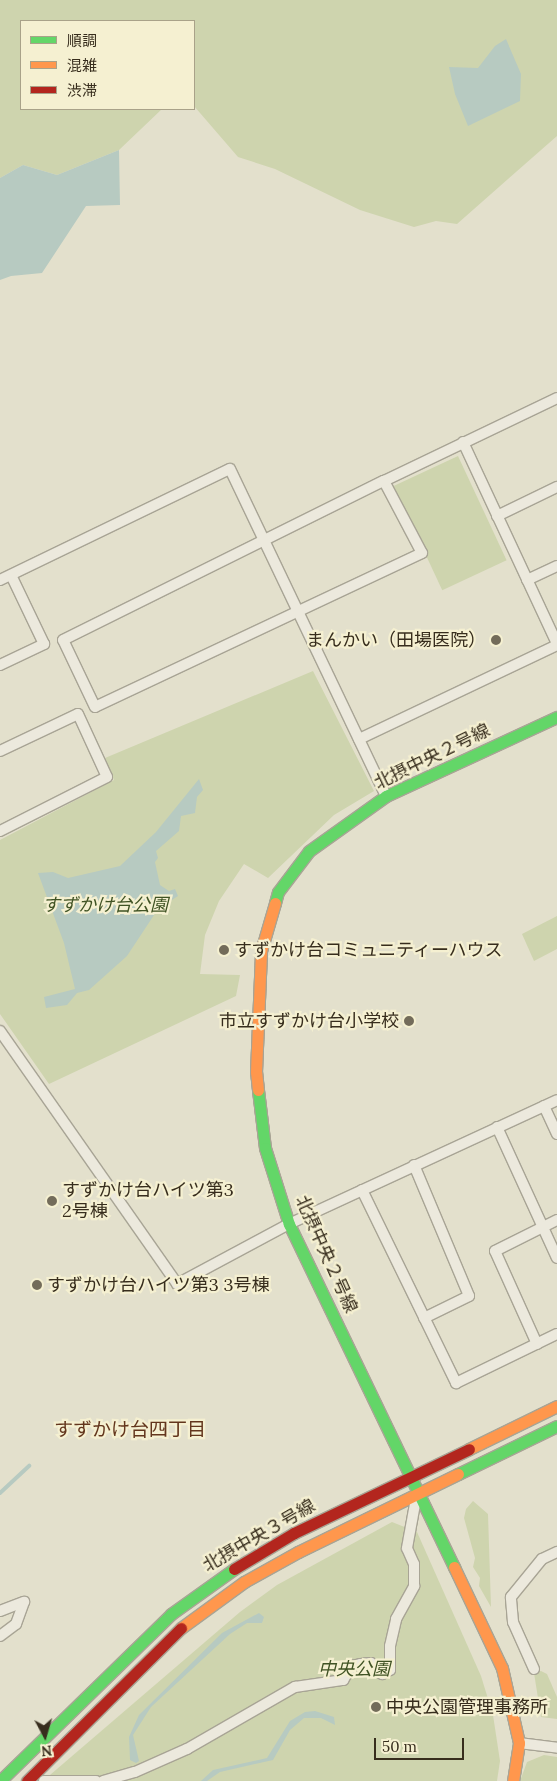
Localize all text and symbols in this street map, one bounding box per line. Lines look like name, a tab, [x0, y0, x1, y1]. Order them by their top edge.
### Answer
legend	[20, 20, 195, 110]
text: 順調	[67, 31, 97, 50]
text: 混雑	[67, 56, 97, 75]
text: 渋滞	[67, 81, 97, 100]
place label: まんかい（田場医院）	[306, 629, 486, 651]
marker: まんかい（田場医院）	[490, 634, 502, 646]
street label: 北摂中央２号線	[371, 720, 493, 794]
park label: すずかけ台公園	[42, 894, 168, 916]
place label: すずかけ台コミュニティーハウス	[234, 939, 504, 961]
marker: すずかけ台コミュニティーハウス	[218, 944, 230, 956]
place label: 市立すずかけ台小学校	[219, 1010, 399, 1032]
marker: 市立すずかけ台小学校	[403, 1015, 415, 1027]
place label: すずかけ台ハイツ第3 2号棟	[62, 1180, 234, 1222]
street label: 北摂中央２号線	[291, 1192, 361, 1316]
marker: すずかけ台ハイツ第3 2号棟	[46, 1195, 58, 1207]
place label: すずかけ台ハイツ第3 3号棟	[47, 1274, 270, 1296]
marker: すずかけ台ハイツ第3 3号棟	[31, 1279, 43, 1291]
district label: すずかけ台四丁目	[54, 1419, 206, 1441]
street label: 北摂中央３号線	[199, 1495, 319, 1577]
park label: 中央公園	[318, 1658, 390, 1680]
place label: 中央公園管理事務所	[386, 1696, 548, 1718]
marker: 中央公園管理事務所	[370, 1701, 382, 1713]
north arrow	[20, 1711, 70, 1761]
scale bar	[377, 1728, 467, 1760]
text: 50 m	[382, 1737, 417, 1756]
text: N	[40, 1741, 53, 1760]

